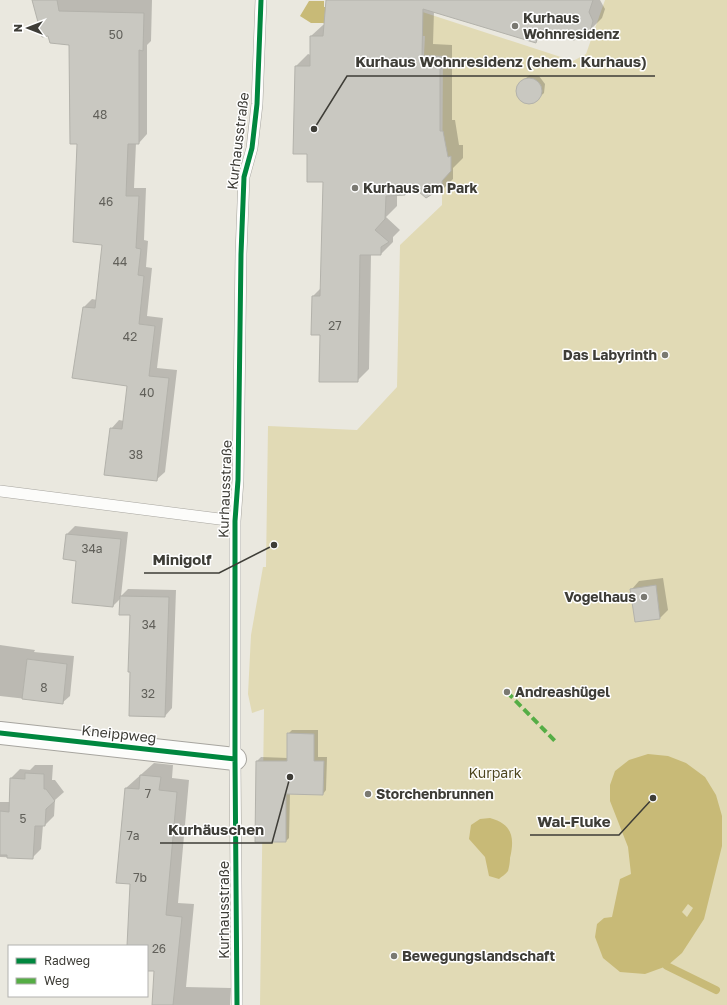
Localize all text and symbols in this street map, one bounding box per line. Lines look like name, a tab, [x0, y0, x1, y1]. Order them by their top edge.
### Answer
north arrow	[8, 8, 48, 48]
place label: Kurhaus Wohnresidenz	[523, 9, 619, 42]
marker: Kurhaus Wohnresidenz	[510, 21, 520, 31]
text: N	[11, 24, 24, 32]
house number: 50	[109, 27, 123, 42]
callout: Kurhaus Wohnresidenz (ehem. Kurhaus)	[347, 49, 655, 76]
text: Kurhaus Wohnresidenz (ehem. Kurhaus)	[355, 52, 647, 70]
street label: Kurhausstraße	[223, 91, 252, 191]
house number: 48	[93, 107, 107, 122]
place label: Kurhaus am Park	[363, 179, 478, 196]
marker: Kurhaus am Park	[350, 183, 360, 193]
house number: 46	[99, 194, 113, 209]
house number: 44	[113, 254, 127, 269]
house number: 27	[328, 318, 342, 333]
house number: 42	[123, 329, 137, 344]
place label: Das Labyrinth	[563, 346, 657, 363]
marker: Das Labyrinth	[660, 350, 670, 360]
house number: 40	[140, 385, 154, 400]
street label: Kurhausstraße	[214, 440, 235, 538]
house number: 38	[129, 447, 143, 462]
house number: 34a	[81, 541, 103, 556]
callout: Minigolf	[144, 546, 219, 573]
text: Minigolf	[152, 550, 212, 568]
place label: Vogelhaus	[564, 588, 636, 605]
marker: Vogelhaus	[639, 592, 649, 602]
house number: 34	[142, 617, 156, 632]
house number: 8	[40, 680, 48, 695]
place label: Andreashügel	[515, 683, 610, 700]
house number: 32	[141, 686, 155, 701]
marker: Andreashügel	[502, 687, 512, 697]
street label: Kneippweg	[81, 721, 157, 746]
park label: Kurpark	[468, 764, 522, 781]
place label: Storchenbrunnen	[376, 785, 494, 802]
house number: 7	[145, 786, 151, 801]
marker: Storchenbrunnen	[363, 789, 373, 799]
callout: Wal-Fluke	[530, 808, 619, 835]
house number: 5	[20, 811, 27, 826]
text: Wal-Fluke	[537, 812, 611, 830]
callout: Kurhäuschen	[160, 816, 272, 843]
text: Kurhäuschen	[168, 820, 264, 838]
house number: 7a	[126, 828, 140, 843]
street label: Kurhausstraße	[215, 861, 232, 959]
house number: 7b	[133, 870, 147, 885]
house number: 26	[152, 941, 166, 956]
legend	[8, 945, 148, 997]
place label: Bewegungslandschaft	[402, 947, 555, 964]
marker: Bewegungslandschaft	[389, 951, 399, 961]
text: Radweg	[44, 953, 90, 968]
text: Weg	[44, 973, 69, 988]

